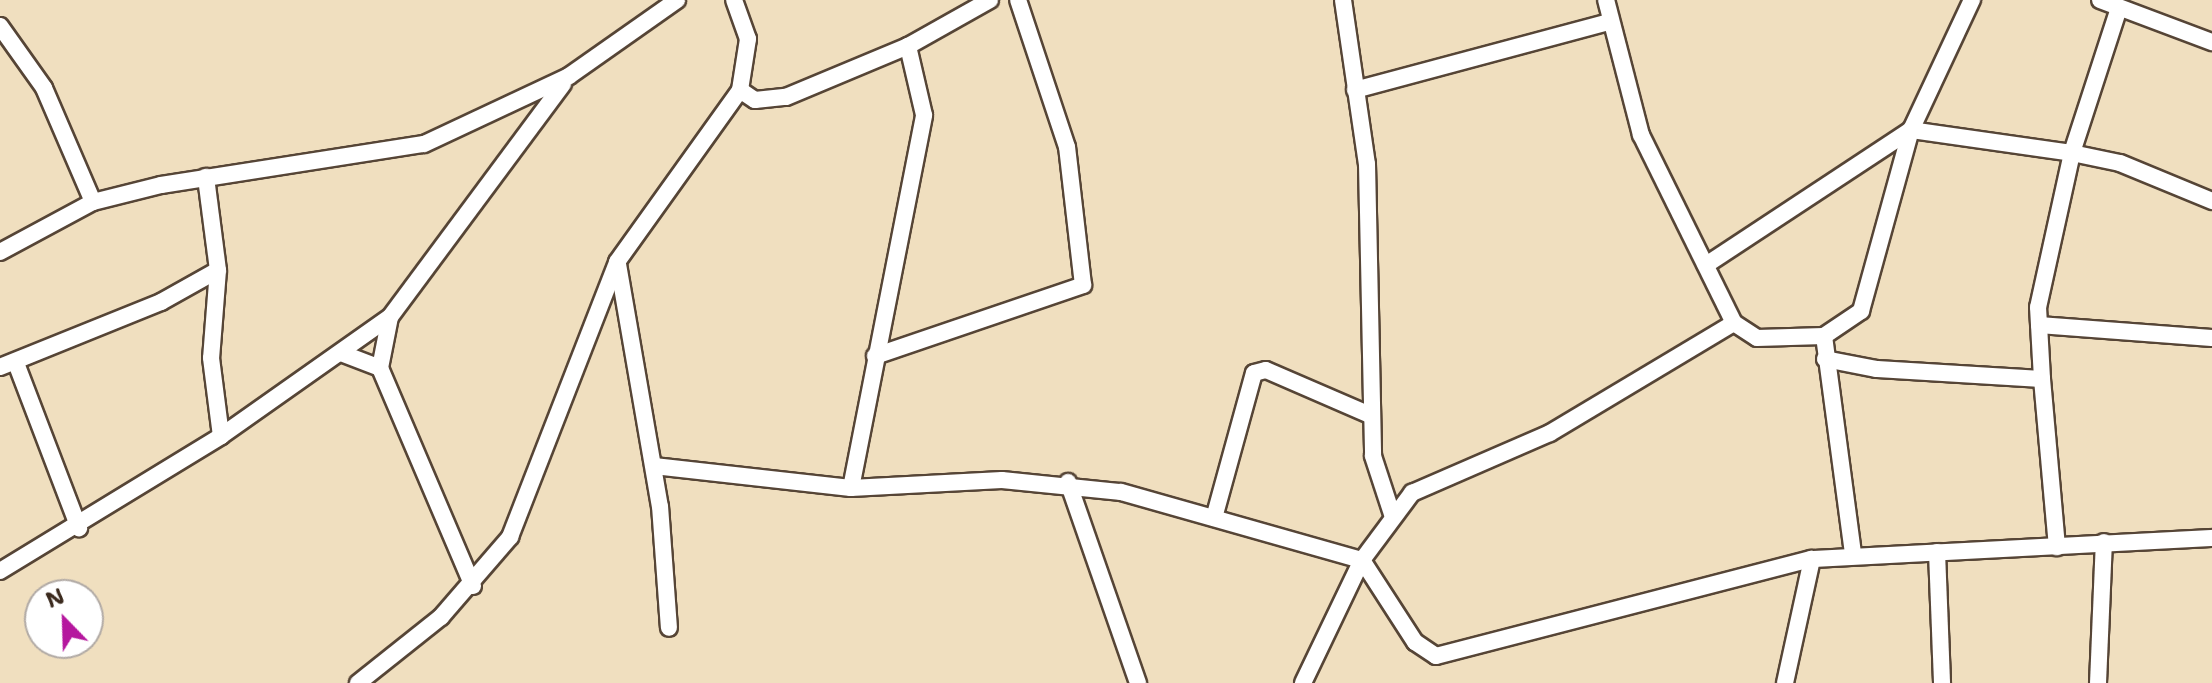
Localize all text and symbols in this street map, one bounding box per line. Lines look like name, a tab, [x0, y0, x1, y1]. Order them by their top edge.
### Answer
north arrow	[24, 579, 104, 659]
text: N	[42, 582, 69, 615]

